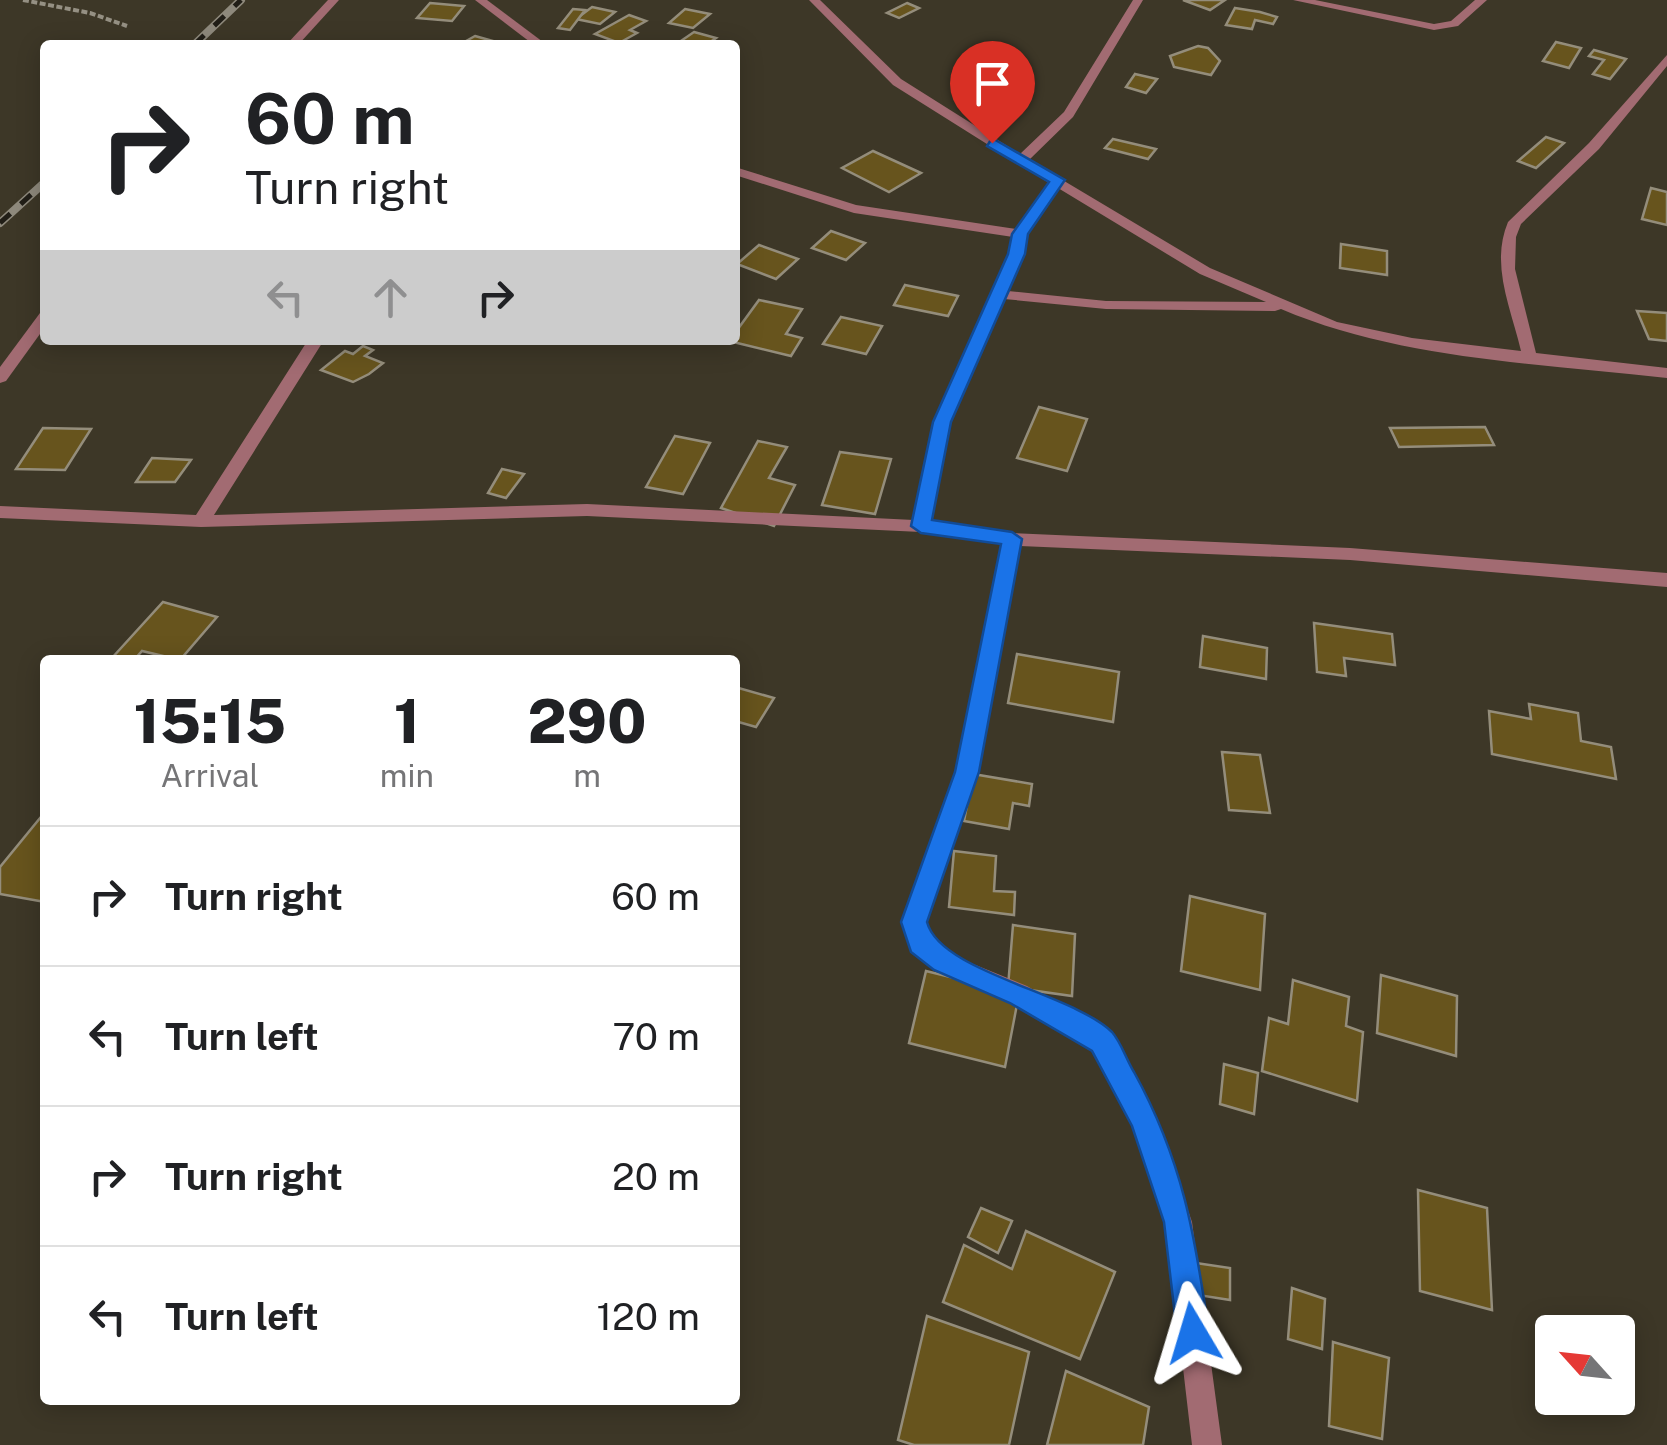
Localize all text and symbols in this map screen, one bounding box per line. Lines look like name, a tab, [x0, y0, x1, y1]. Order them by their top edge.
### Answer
pin	[950, 41, 1035, 144]
icon: arrive	[965, 56, 1020, 111]
text: 60 m	[245, 77, 415, 160]
icon: right	[80, 80, 210, 210]
text: Turn right	[245, 161, 449, 214]
icon: left	[258, 270, 313, 325]
icon: ahead	[363, 270, 418, 325]
icon: right	[468, 270, 523, 325]
text: 15:15	[133, 686, 286, 757]
text: 1	[394, 686, 420, 757]
text: 290	[527, 686, 647, 757]
text: Arrival	[160, 757, 259, 794]
text: min	[380, 757, 434, 794]
text: m	[573, 757, 601, 794]
icon: right	[80, 869, 135, 924]
text: Turn right	[165, 874, 343, 919]
text: 60 m	[611, 874, 700, 919]
icon: left	[80, 1009, 135, 1064]
text: Turn left	[165, 1014, 319, 1059]
text: 70 m	[613, 1014, 700, 1059]
icon: right	[80, 1149, 135, 1204]
text: Turn right	[165, 1154, 343, 1199]
text: 20 m	[612, 1154, 700, 1199]
position arrow	[1141, 1281, 1245, 1385]
icon: left	[80, 1289, 135, 1344]
text: Turn left	[165, 1294, 319, 1339]
text: 120 m	[597, 1294, 700, 1339]
north arrow	[1535, 1315, 1635, 1415]
map controls	[1535, 1315, 1635, 1415]

